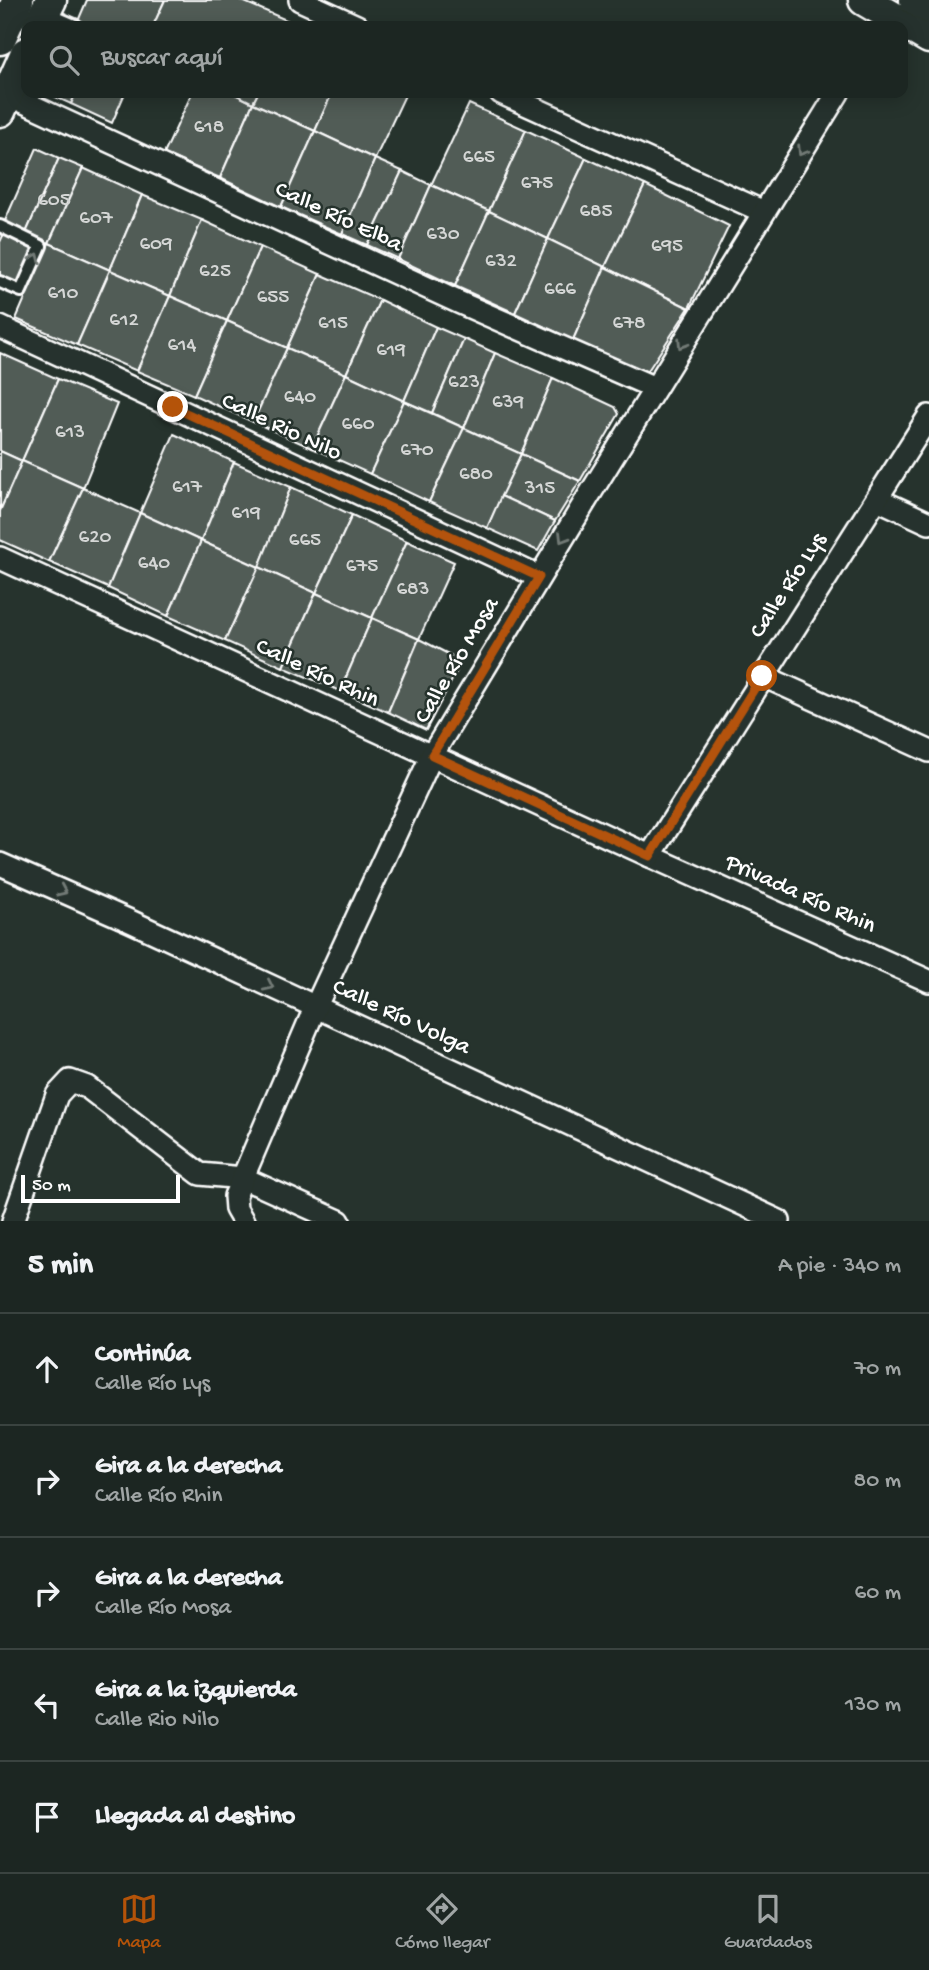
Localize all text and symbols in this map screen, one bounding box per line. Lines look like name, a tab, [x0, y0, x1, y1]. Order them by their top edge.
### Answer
search box	[21, 21, 908, 98]
icon: search	[45, 41, 83, 79]
text: Buscar aquí	[101, 44, 223, 75]
house number: 618	[194, 116, 224, 141]
one-way arrow	[798, 143, 811, 156]
house number: 665	[463, 146, 495, 171]
house number: 675	[521, 172, 553, 197]
street label: Calle Río Elba	[270, 176, 407, 260]
house number: 605	[37, 189, 71, 214]
house number: 685	[579, 200, 613, 225]
house number: 607	[79, 207, 114, 232]
house number: 630	[426, 223, 460, 248]
house number: 609	[139, 233, 173, 258]
house number: 695	[651, 235, 683, 260]
house number: 632	[485, 250, 517, 275]
one-way arrow	[28, 253, 42, 265]
house number: 625	[199, 260, 231, 285]
house number: 666	[544, 278, 576, 303]
house number: 610	[47, 282, 79, 307]
house number: 655	[257, 286, 289, 311]
house number: 612	[109, 309, 139, 334]
house number: 615	[318, 312, 348, 337]
house number: 678	[612, 312, 646, 337]
house number: 614	[167, 334, 197, 359]
one-way arrow	[678, 336, 691, 349]
house number: 619	[376, 339, 406, 364]
house number: 623	[448, 371, 480, 396]
house number: 640	[284, 386, 316, 411]
street label: Calle Rio Nilo	[216, 387, 346, 469]
route end	[157, 391, 188, 422]
house number: 639	[492, 391, 525, 416]
house number: 660	[341, 413, 375, 438]
house number: 613	[55, 421, 85, 446]
house number: 670	[400, 439, 434, 464]
house number: 680	[459, 463, 493, 488]
house number: 617	[172, 476, 203, 501]
house number: 315	[524, 477, 555, 502]
house number: 619	[231, 502, 261, 527]
house number: 620	[79, 526, 112, 551]
street label: Calle Río Lys	[744, 527, 835, 644]
house number: 665	[289, 529, 321, 554]
one-way arrow	[558, 530, 571, 543]
house number: 640	[138, 552, 170, 577]
house number: 675	[346, 555, 378, 580]
house number: 683	[396, 578, 430, 603]
street label: Calle Río Mosa	[409, 592, 507, 729]
street label: Calle Río Rhin	[251, 633, 384, 715]
route start	[746, 660, 777, 691]
street label: Privada Río Rhin	[719, 848, 880, 941]
one-way arrow	[55, 883, 68, 897]
street label: Calle Río Volga	[327, 973, 475, 1063]
one-way arrow	[262, 978, 274, 992]
scale bar	[21, 1172, 180, 1204]
text: 50 m	[32, 1175, 71, 1198]
text: 5 min	[28, 1249, 93, 1284]
text: A pie · 340 m	[778, 1253, 901, 1280]
text: Continúa	[95, 1340, 190, 1371]
icon: ahead	[28, 1350, 66, 1388]
text: 70 m	[854, 1356, 901, 1383]
text: Calle Río Lys	[95, 1371, 210, 1398]
text: Gira a la derecha	[95, 1452, 282, 1483]
icon: right	[28, 1462, 66, 1500]
text: 80 m	[854, 1468, 901, 1495]
text: Calle Río Rhin	[95, 1483, 222, 1510]
text: Gira a la derecha	[95, 1564, 282, 1595]
icon: right	[28, 1574, 66, 1612]
text: 60 m	[855, 1580, 901, 1607]
text: Calle Río Mosa	[95, 1595, 231, 1622]
text: Gira a la izquierda	[95, 1676, 297, 1707]
icon: left	[28, 1686, 66, 1724]
text: 130 m	[845, 1692, 901, 1719]
text: Calle Rio Nilo	[95, 1707, 219, 1734]
icon: arrive	[28, 1798, 66, 1836]
text: Llegada al destino	[95, 1802, 295, 1833]
tab: Mapa	[117, 1890, 161, 1955]
tab: Cómo llegar	[395, 1890, 490, 1955]
tab: Guardados	[724, 1890, 812, 1955]

